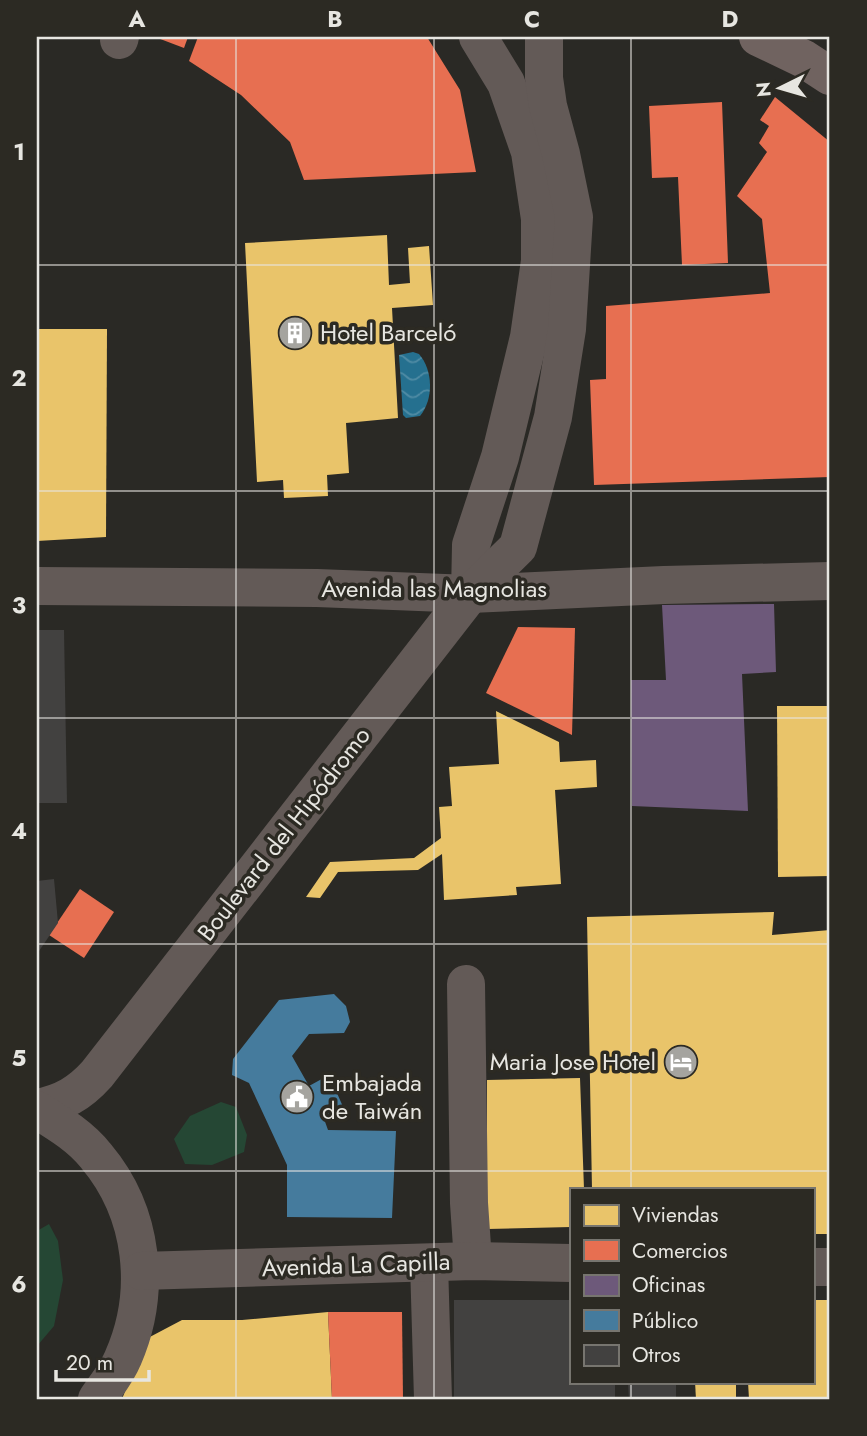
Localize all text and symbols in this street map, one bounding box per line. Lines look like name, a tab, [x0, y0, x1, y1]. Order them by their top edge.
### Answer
text: A	[128, 2, 146, 36]
text: B	[327, 2, 343, 36]
text: C	[524, 2, 540, 36]
text: D	[722, 2, 739, 36]
north arrow	[744, 52, 814, 122]
text: N	[749, 81, 778, 98]
text: 1	[13, 135, 25, 169]
building icon: Hotel Barceló	[276, 314, 314, 352]
place label: Hotel Barceló	[320, 315, 456, 350]
text: 2	[11, 361, 27, 395]
street label: Avenida las Magnolias	[321, 571, 547, 606]
text: 3	[12, 588, 26, 622]
street label: Boulevard del Hipódromo	[189, 719, 378, 948]
text: 4	[11, 814, 27, 848]
text: 5	[12, 1041, 26, 1075]
hotel icon: Maria Jose Hotel	[662, 1043, 700, 1081]
place label: Maria Jose Hotel	[490, 1044, 656, 1079]
place label: Embajada de Taiwán	[322, 1065, 422, 1128]
public building icon: Embajada de Taiwán	[278, 1078, 316, 1116]
legend	[570, 1188, 814, 1384]
text: Viviendas	[632, 1200, 718, 1230]
text: Comercios	[632, 1236, 727, 1266]
street label: Avenida La Capilla	[261, 1244, 451, 1285]
text: 6	[11, 1267, 27, 1301]
text: Oficinas	[632, 1270, 705, 1300]
text: Público	[632, 1306, 698, 1336]
scale bar	[56, 1338, 149, 1382]
text: Otros	[632, 1340, 680, 1370]
text: 20 m	[66, 1348, 113, 1378]

